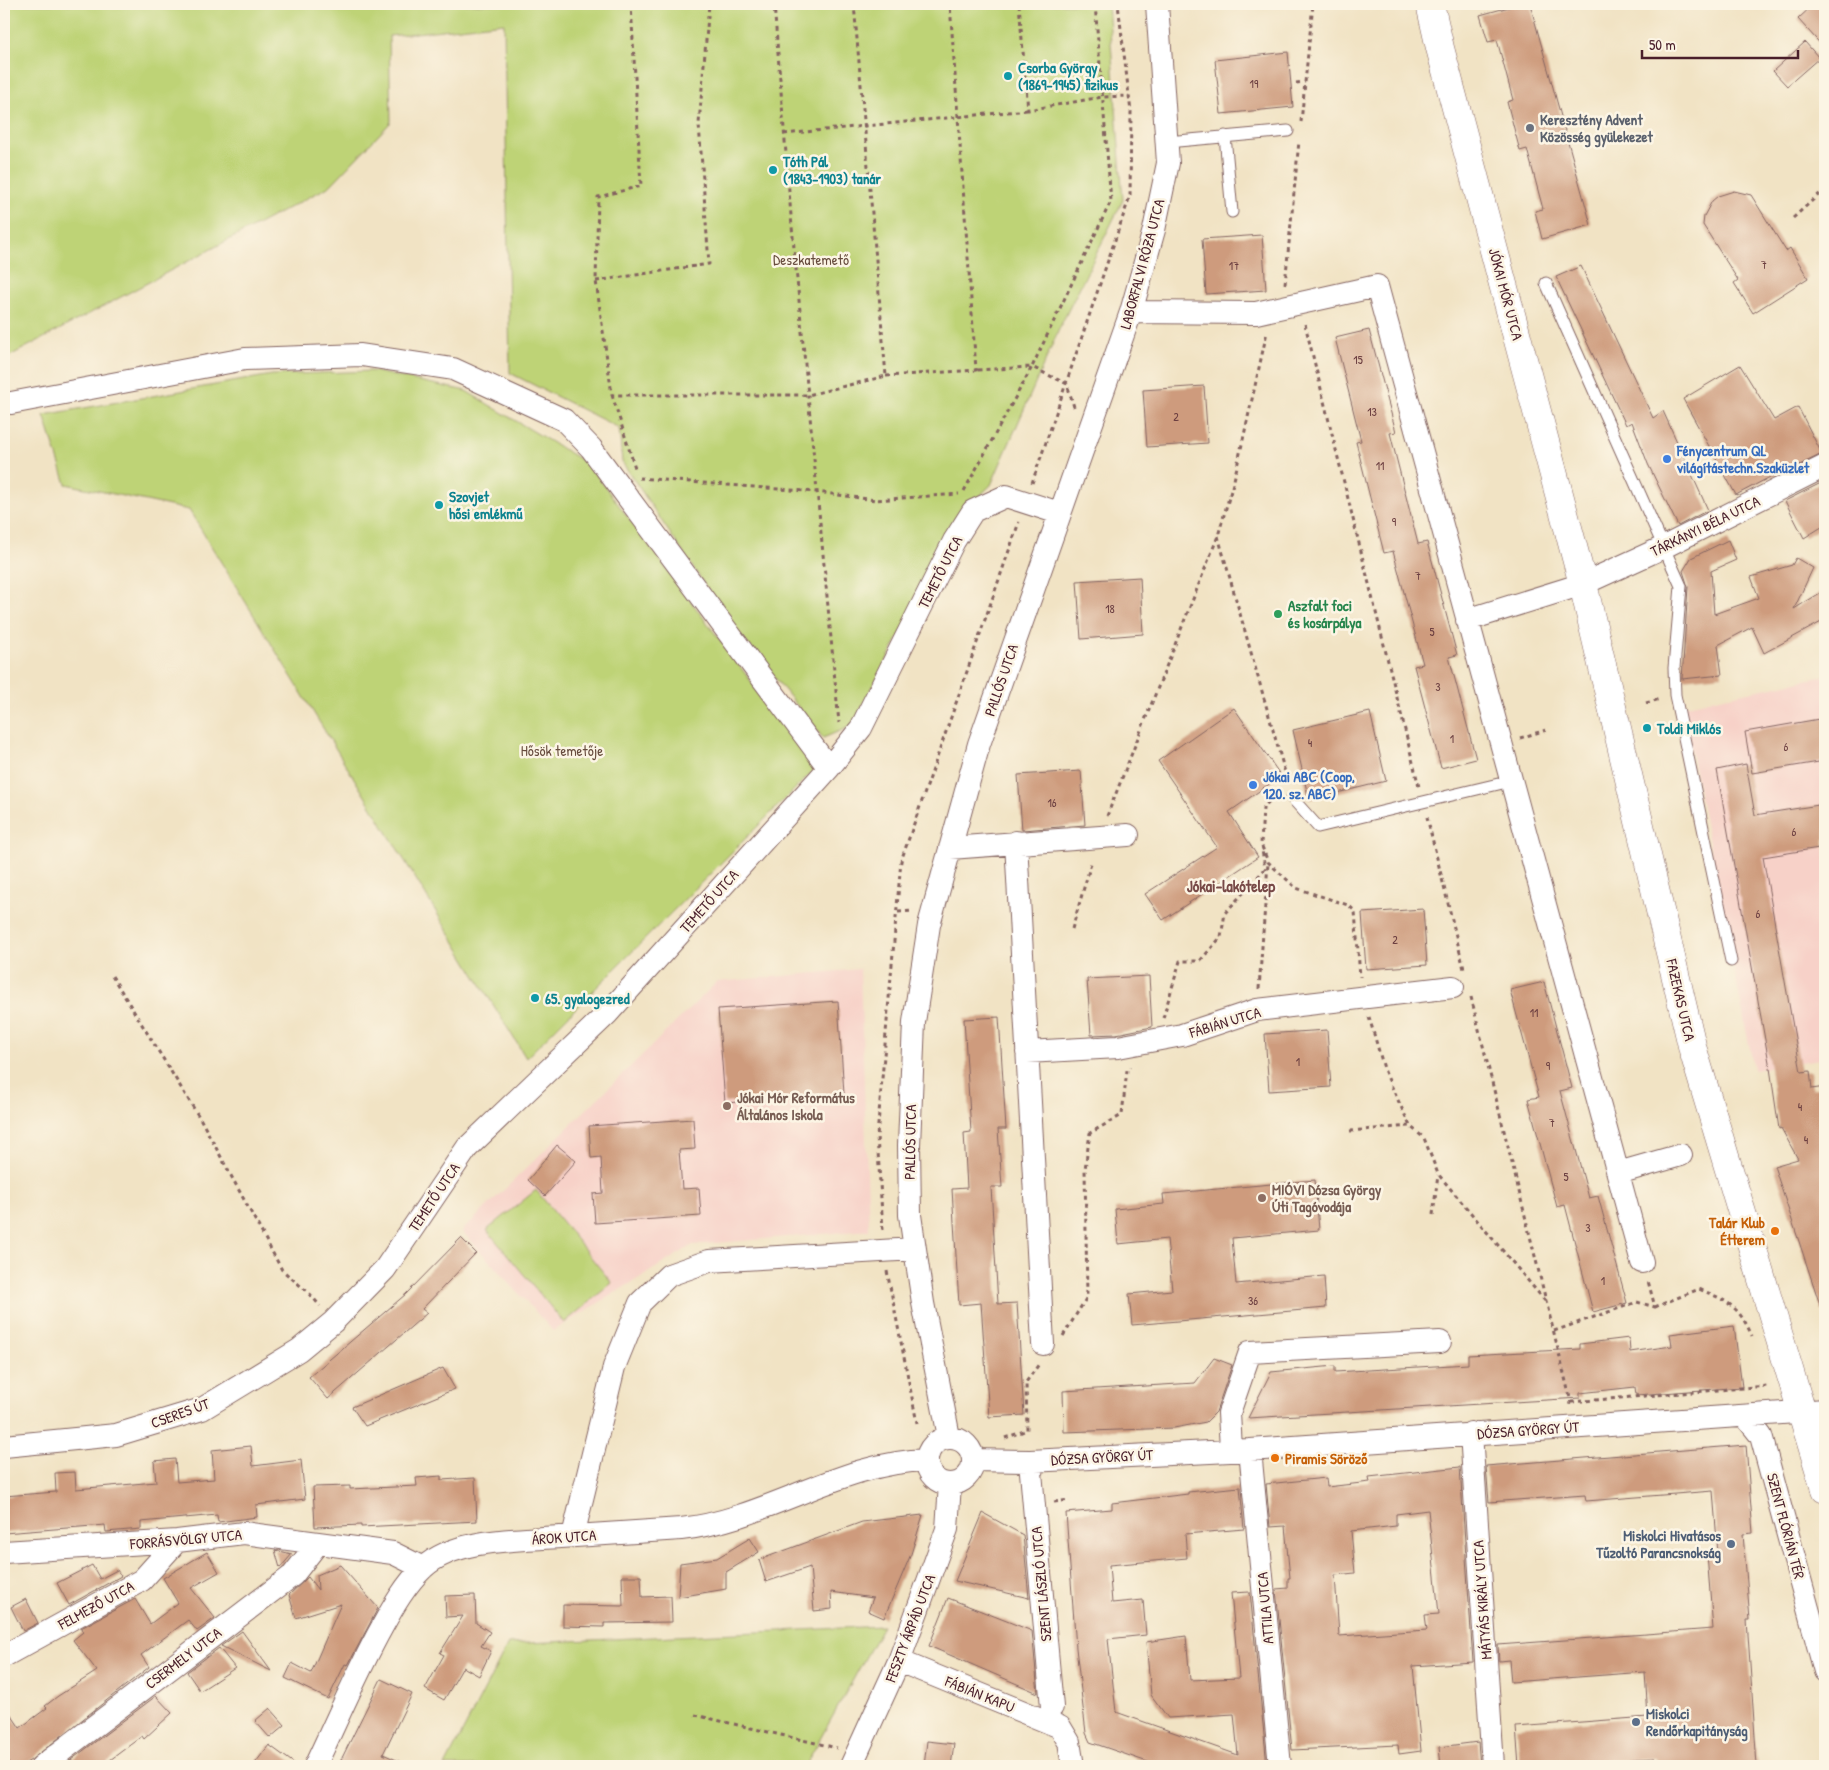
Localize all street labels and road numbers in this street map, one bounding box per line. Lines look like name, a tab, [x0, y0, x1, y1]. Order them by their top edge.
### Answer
street label: LABORFALVI RÓZA UTCA	[1115, 196, 1170, 331]
street label: JÓKAI MÓR UTCA	[1484, 246, 1529, 343]
street label: TÁRKÁNYI BÉLA UTCA	[1647, 490, 1764, 562]
street label: TEMETŐ UTCA	[913, 532, 968, 612]
street label: PALLÓS UTCA	[979, 640, 1023, 719]
street label: TEMETŐ UTCA	[675, 864, 744, 937]
street label: FAZEKAS UTCA	[1661, 956, 1701, 1044]
street label: FÁBIÁN UTCA	[1186, 1001, 1264, 1043]
street label: PALLÓS UTCA	[899, 1104, 921, 1180]
street label: TEMETŐ UTCA	[403, 1158, 465, 1236]
street label: CSERES ÚT	[148, 1392, 213, 1433]
street label: DÓZSA GYÖRGY ÚT	[1476, 1416, 1581, 1444]
street label: DÓZSA GYÖRGY ÚT	[1050, 1444, 1155, 1470]
street label: SZENT FLÓRIÁN TÉR	[1762, 1471, 1810, 1581]
street label: FORRÁSVÖLGY UTCA	[128, 1524, 243, 1554]
street label: ÁROK UTCA	[531, 1524, 598, 1550]
street label: SZENT LÁSZLÓ UTCA	[1025, 1525, 1056, 1642]
street label: MÁTYÁS KIRÁLY UTCA	[1467, 1539, 1497, 1660]
street label: FESZTY ÁRPÁD UTCA	[879, 1570, 940, 1686]
street label: ATTILA UTCA	[1251, 1571, 1279, 1645]
street label: FELMEZŐ UTCA	[53, 1575, 138, 1635]
street label: CSERMELY UTCA	[141, 1622, 226, 1694]
street label: FÁBIÁN KAPU	[941, 1670, 1018, 1717]

